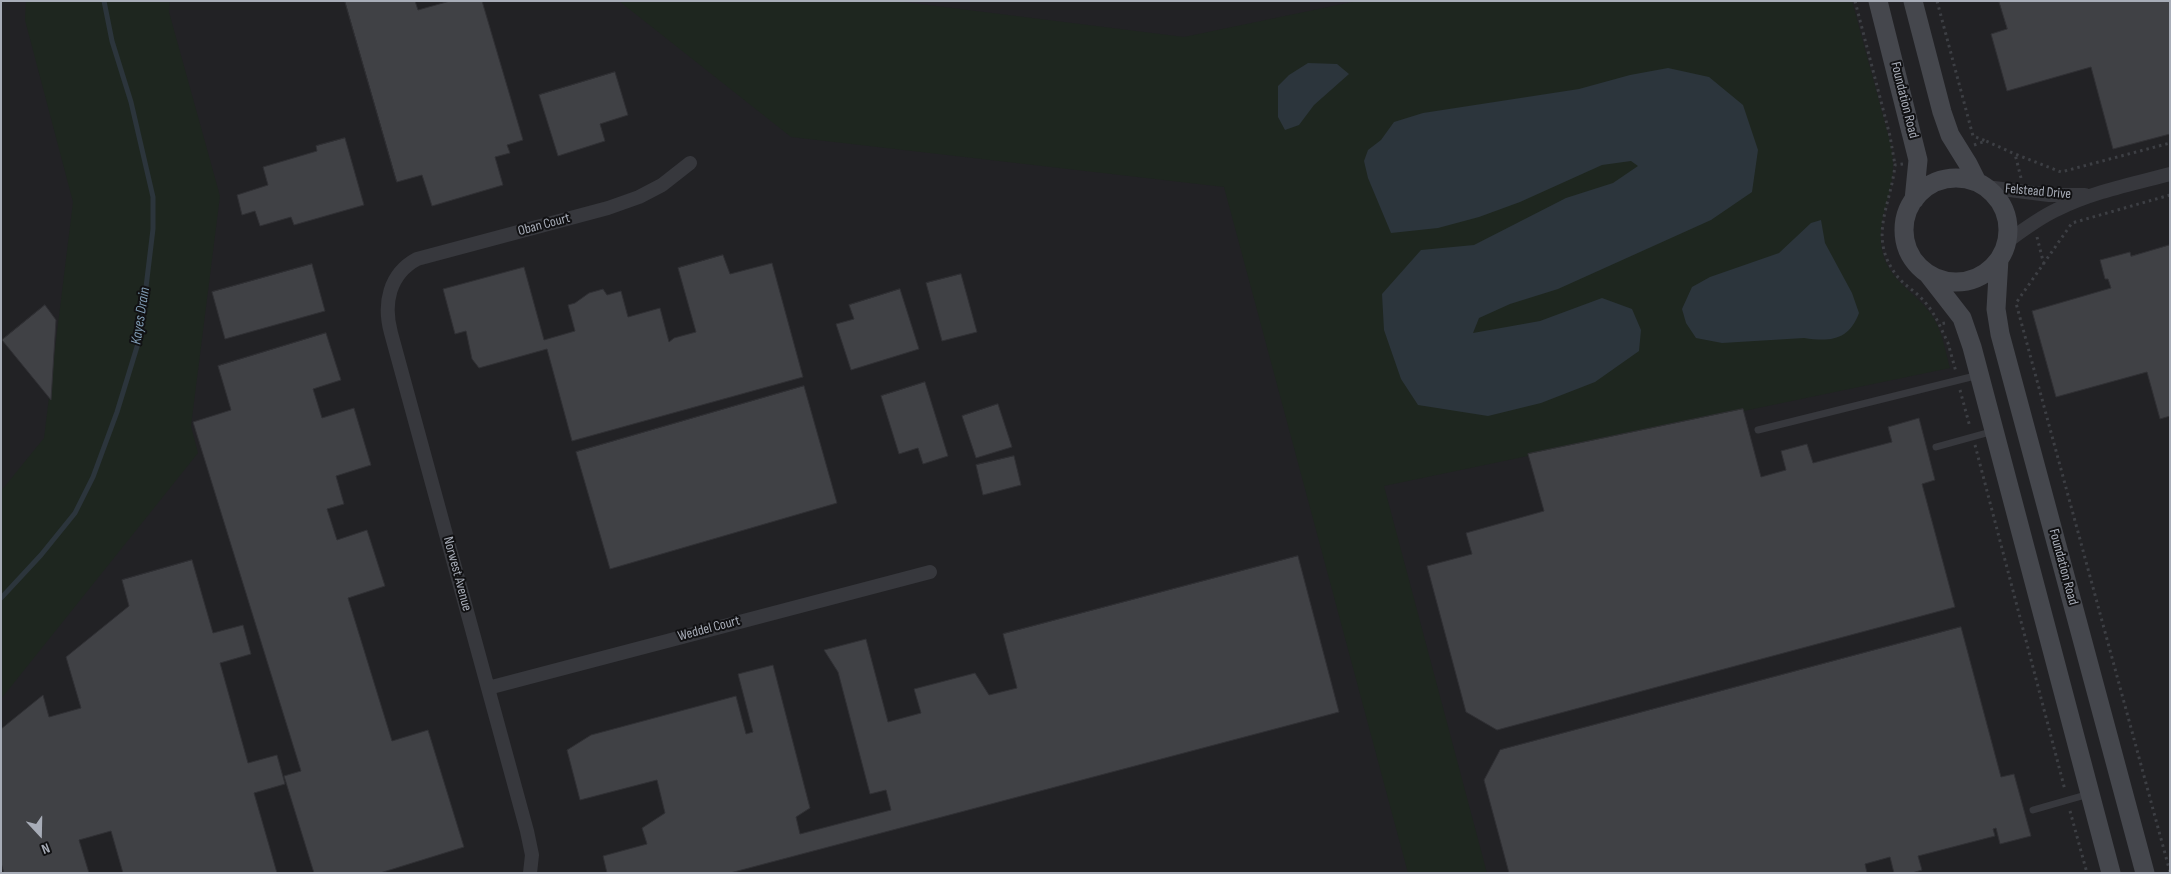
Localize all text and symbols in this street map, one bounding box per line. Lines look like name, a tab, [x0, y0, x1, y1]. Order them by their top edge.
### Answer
street label: Foundation Road	[1886, 60, 1922, 140]
street label: Felstead Drive	[2004, 181, 2072, 203]
street label: Oban Court	[516, 210, 572, 240]
water label: Kayes Drain	[128, 286, 154, 346]
street label: Foundation Road	[2045, 527, 2081, 607]
street label: Norwest Avenue	[439, 535, 475, 613]
street label: Weddel Court	[676, 613, 742, 645]
north arrow	[15, 809, 65, 859]
text: N	[39, 839, 52, 858]

